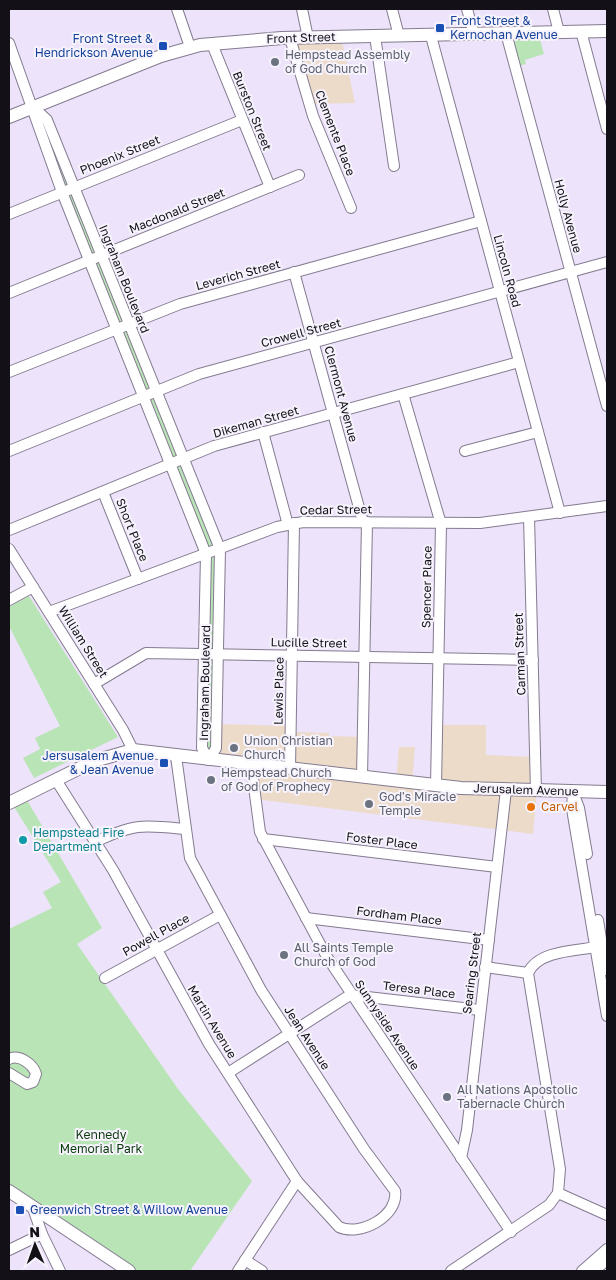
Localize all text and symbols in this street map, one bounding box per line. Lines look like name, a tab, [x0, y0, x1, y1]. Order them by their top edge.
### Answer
place label: Front Street & Kernochan Avenue	[450, 13, 558, 42]
marker: Front Street & Kernochan Avenue	[434, 22, 446, 34]
street label: Front Street	[266, 29, 336, 46]
place label: Front Street & Hendrickson Avenue	[35, 31, 153, 60]
marker: Front Street & Hendrickson Avenue	[157, 40, 169, 52]
place label: Hempstead Assembly of God Church	[285, 47, 411, 76]
marker: Hempstead Assembly of God Church	[269, 56, 281, 68]
street label: Burston Street	[230, 69, 275, 153]
street label: Clemente Place	[312, 88, 359, 178]
street label: Phoenix Street	[78, 132, 162, 177]
street label: Holly Avenue	[551, 177, 586, 254]
street label: Macdonald Street	[127, 184, 227, 237]
street label: Ingraham Boulevard	[96, 222, 153, 335]
street label: Lincoln Road	[491, 233, 524, 309]
street label: Leverich Street	[194, 256, 282, 293]
street label: Crowell Street	[259, 315, 343, 350]
street label: Clermont Avenue	[321, 344, 362, 444]
street label: Dikeman Street	[211, 402, 301, 441]
street label: Short Place	[113, 496, 152, 564]
street label: Cedar Street	[300, 501, 373, 518]
street label: Spencer Place	[418, 546, 435, 628]
street label: William Street	[55, 603, 111, 680]
street label: Carman Street	[511, 612, 528, 696]
street label: Ingraham Boulevard	[196, 625, 213, 741]
street label: Lucille Street	[271, 634, 348, 651]
street label: Lewis Place	[270, 657, 287, 725]
place label: Union Christian Church	[244, 733, 333, 762]
marker: Union Christian Church	[228, 742, 240, 754]
place label: Jersusalem Avenue & Jean Avenue	[42, 748, 154, 777]
marker: Jersusalem Avenue & Jean Avenue	[158, 757, 170, 769]
place label: Hempstead Church of God of Prophecy	[221, 765, 332, 794]
marker: Hempstead Church of God of Prophecy	[205, 774, 217, 786]
street label: Jerusalem Avenue	[473, 780, 579, 799]
place label: God's Miracle Temple	[379, 789, 456, 818]
marker: God's Miracle Temple	[363, 798, 375, 810]
place label: Carvel	[541, 799, 578, 814]
marker: Carvel	[525, 801, 537, 813]
place label: Hempstead Fire Department	[33, 825, 124, 854]
street label: Foster Place	[345, 829, 419, 852]
marker: Hempstead Fire Department	[17, 834, 29, 846]
street label: Fordham Place	[356, 903, 443, 928]
street label: Powell Place	[120, 910, 192, 959]
street label: Searing Street	[459, 931, 484, 1015]
place label: All Saints Temple Church of God	[294, 940, 394, 969]
marker: All Saints Temple Church of God	[278, 949, 290, 961]
street label: Sunnyside Avenue	[352, 977, 423, 1073]
street label: Teresa Place	[382, 978, 456, 1001]
street label: Martin Avenue	[185, 982, 240, 1061]
street label: Jean Avenue	[281, 1003, 334, 1073]
place label: All Nations Apostolic Tabernacle Church	[457, 1082, 578, 1111]
marker: All Nations Apostolic Tabernacle Church	[441, 1091, 453, 1103]
park label: Kennedy Memorial Park	[60, 1127, 143, 1156]
place label: Greenwich Street & Willow Avenue	[30, 1202, 228, 1217]
marker: Greenwich Street & Willow Avenue	[14, 1204, 26, 1216]
north arrow	[10, 1220, 60, 1270]
text: N	[29, 1223, 40, 1240]

